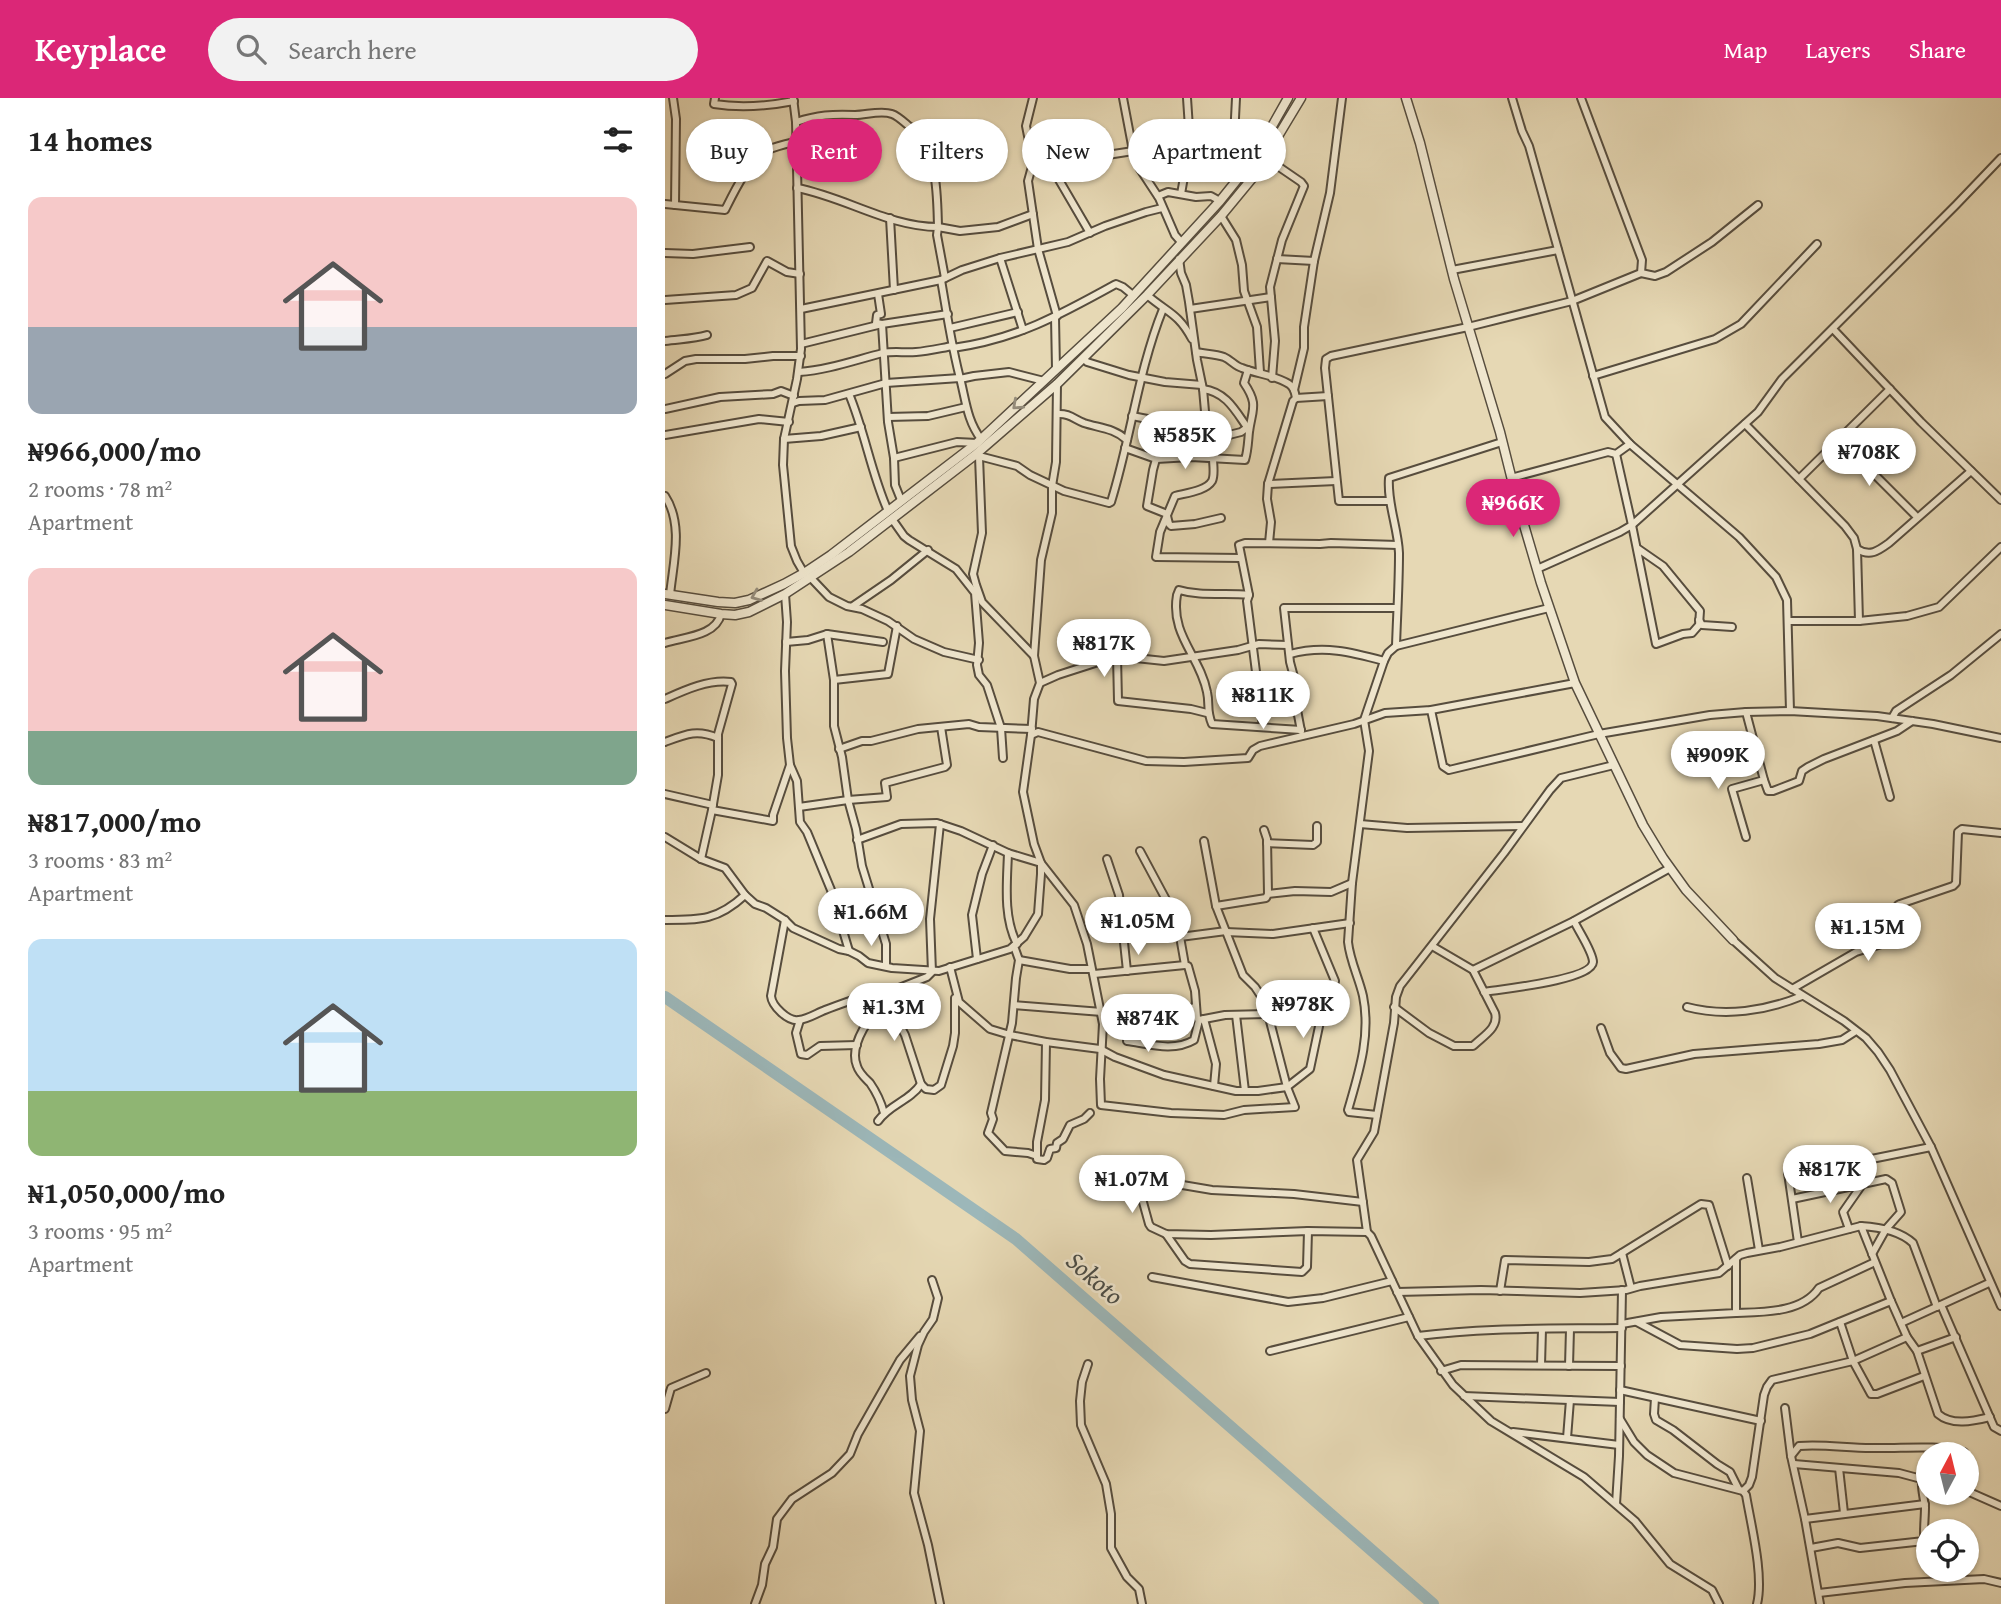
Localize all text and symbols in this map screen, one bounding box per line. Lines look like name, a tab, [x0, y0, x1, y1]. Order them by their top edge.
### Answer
search box	[208, 18, 698, 81]
text: Keyplace	[35, 25, 166, 73]
icon: search	[232, 30, 270, 68]
text: Search here	[288, 30, 417, 69]
text: Map	[1724, 32, 1767, 67]
text: Layers	[1805, 32, 1871, 67]
text: Share	[1909, 32, 1966, 67]
text: 14 homes	[28, 118, 153, 162]
chip: Buy	[686, 119, 773, 182]
chip: Rent	[787, 119, 882, 182]
chip: Filters	[896, 119, 1008, 182]
chip: New	[1022, 119, 1114, 182]
chip: Apartment	[1128, 119, 1286, 182]
icon: filters	[599, 121, 637, 159]
icon: home	[270, 243, 396, 369]
one-way arrow	[1013, 396, 1026, 409]
pin: ₦585K	[1136, 412, 1234, 471]
text: ₦585K	[1154, 417, 1216, 450]
text: ₦966,000/mo	[28, 428, 201, 472]
pin: ₦708K	[1820, 428, 1918, 488]
text: ₦708K	[1838, 434, 1900, 467]
text: 2 rooms · 78 m²	[28, 472, 172, 505]
pin: ₦966K	[1464, 480, 1562, 539]
text: ₦966K	[1482, 485, 1544, 518]
text: Apartment	[28, 505, 133, 538]
one-way arrow	[751, 588, 763, 602]
icon: home	[270, 614, 396, 740]
pin: ₦817K	[1055, 620, 1153, 679]
text: ₦817K	[1073, 625, 1135, 658]
pin: ₦811K	[1214, 672, 1312, 731]
text: ₦811K	[1232, 677, 1294, 710]
pin: ₦909K	[1669, 732, 1767, 791]
text: ₦909K	[1687, 737, 1749, 770]
text: ₦817,000/mo	[28, 799, 201, 843]
text: 3 rooms · 83 m²	[28, 843, 172, 876]
text: Apartment	[28, 876, 133, 909]
pin: ₦1.66M	[814, 888, 928, 948]
text: ₦1.66M	[834, 894, 908, 927]
pin: ₦1.05M	[1081, 898, 1195, 957]
text: ₦1.05M	[1101, 903, 1175, 936]
pin: ₦1.15M	[1811, 904, 1925, 963]
text: ₦1.15M	[1831, 909, 1905, 942]
pin: ₦978K	[1254, 981, 1352, 1040]
pin: ₦1.3M	[845, 984, 943, 1043]
icon: home	[270, 985, 396, 1111]
text: ₦978K	[1272, 986, 1334, 1019]
text: ₦1.3M	[863, 989, 925, 1022]
pin: ₦874K	[1099, 995, 1197, 1054]
text: ₦874K	[1117, 1000, 1179, 1033]
pin: ₦817K	[1781, 1146, 1879, 1205]
text: ₦817K	[1799, 1151, 1861, 1184]
pin: ₦1.07M	[1075, 1156, 1189, 1215]
text: ₦1.07M	[1095, 1161, 1169, 1194]
text: ₦1,050,000/mo	[28, 1170, 225, 1214]
text: 3 rooms · 95 m²	[28, 1214, 172, 1247]
water label: Sokoto	[1058, 1241, 1133, 1314]
text: Apartment	[28, 1247, 133, 1280]
north arrow	[1916, 1442, 1979, 1505]
map controls	[1916, 1442, 1979, 1582]
button: locate	[1916, 1519, 1979, 1582]

